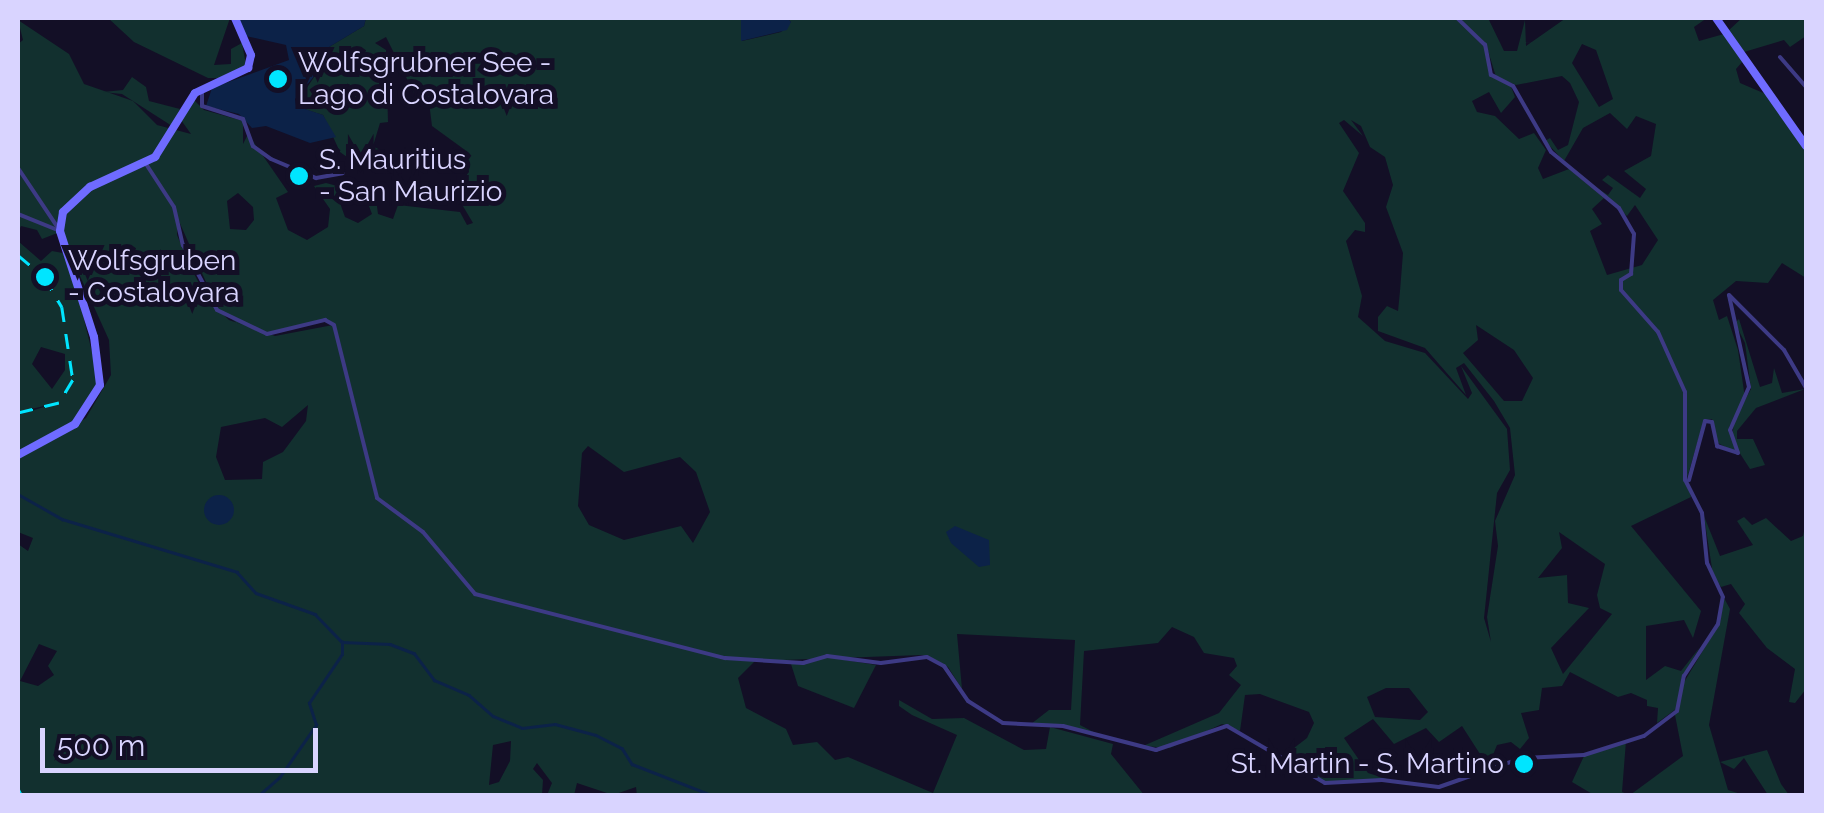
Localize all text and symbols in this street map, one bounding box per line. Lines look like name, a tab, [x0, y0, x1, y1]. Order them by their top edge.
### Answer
place label: Wolfsgrubner See - Lago di Costalovara	[298, 46, 554, 112]
marker: Wolfsgrubner See - Lago di Costalovara	[267, 68, 289, 90]
place label: S. Mauritius - San Maurizio	[319, 143, 502, 209]
marker: S. Mauritius - San Maurizio	[288, 165, 310, 187]
place label: Wolfsgruben - Costalovara	[68, 244, 240, 310]
marker: Wolfsgruben - Costalovara	[32, 264, 58, 290]
scale bar	[45, 708, 322, 770]
text: 500 m	[57, 728, 145, 763]
place label: St. Martin - S. Martino	[1231, 747, 1504, 781]
marker: St. Martin - S. Martino	[1513, 753, 1535, 775]

